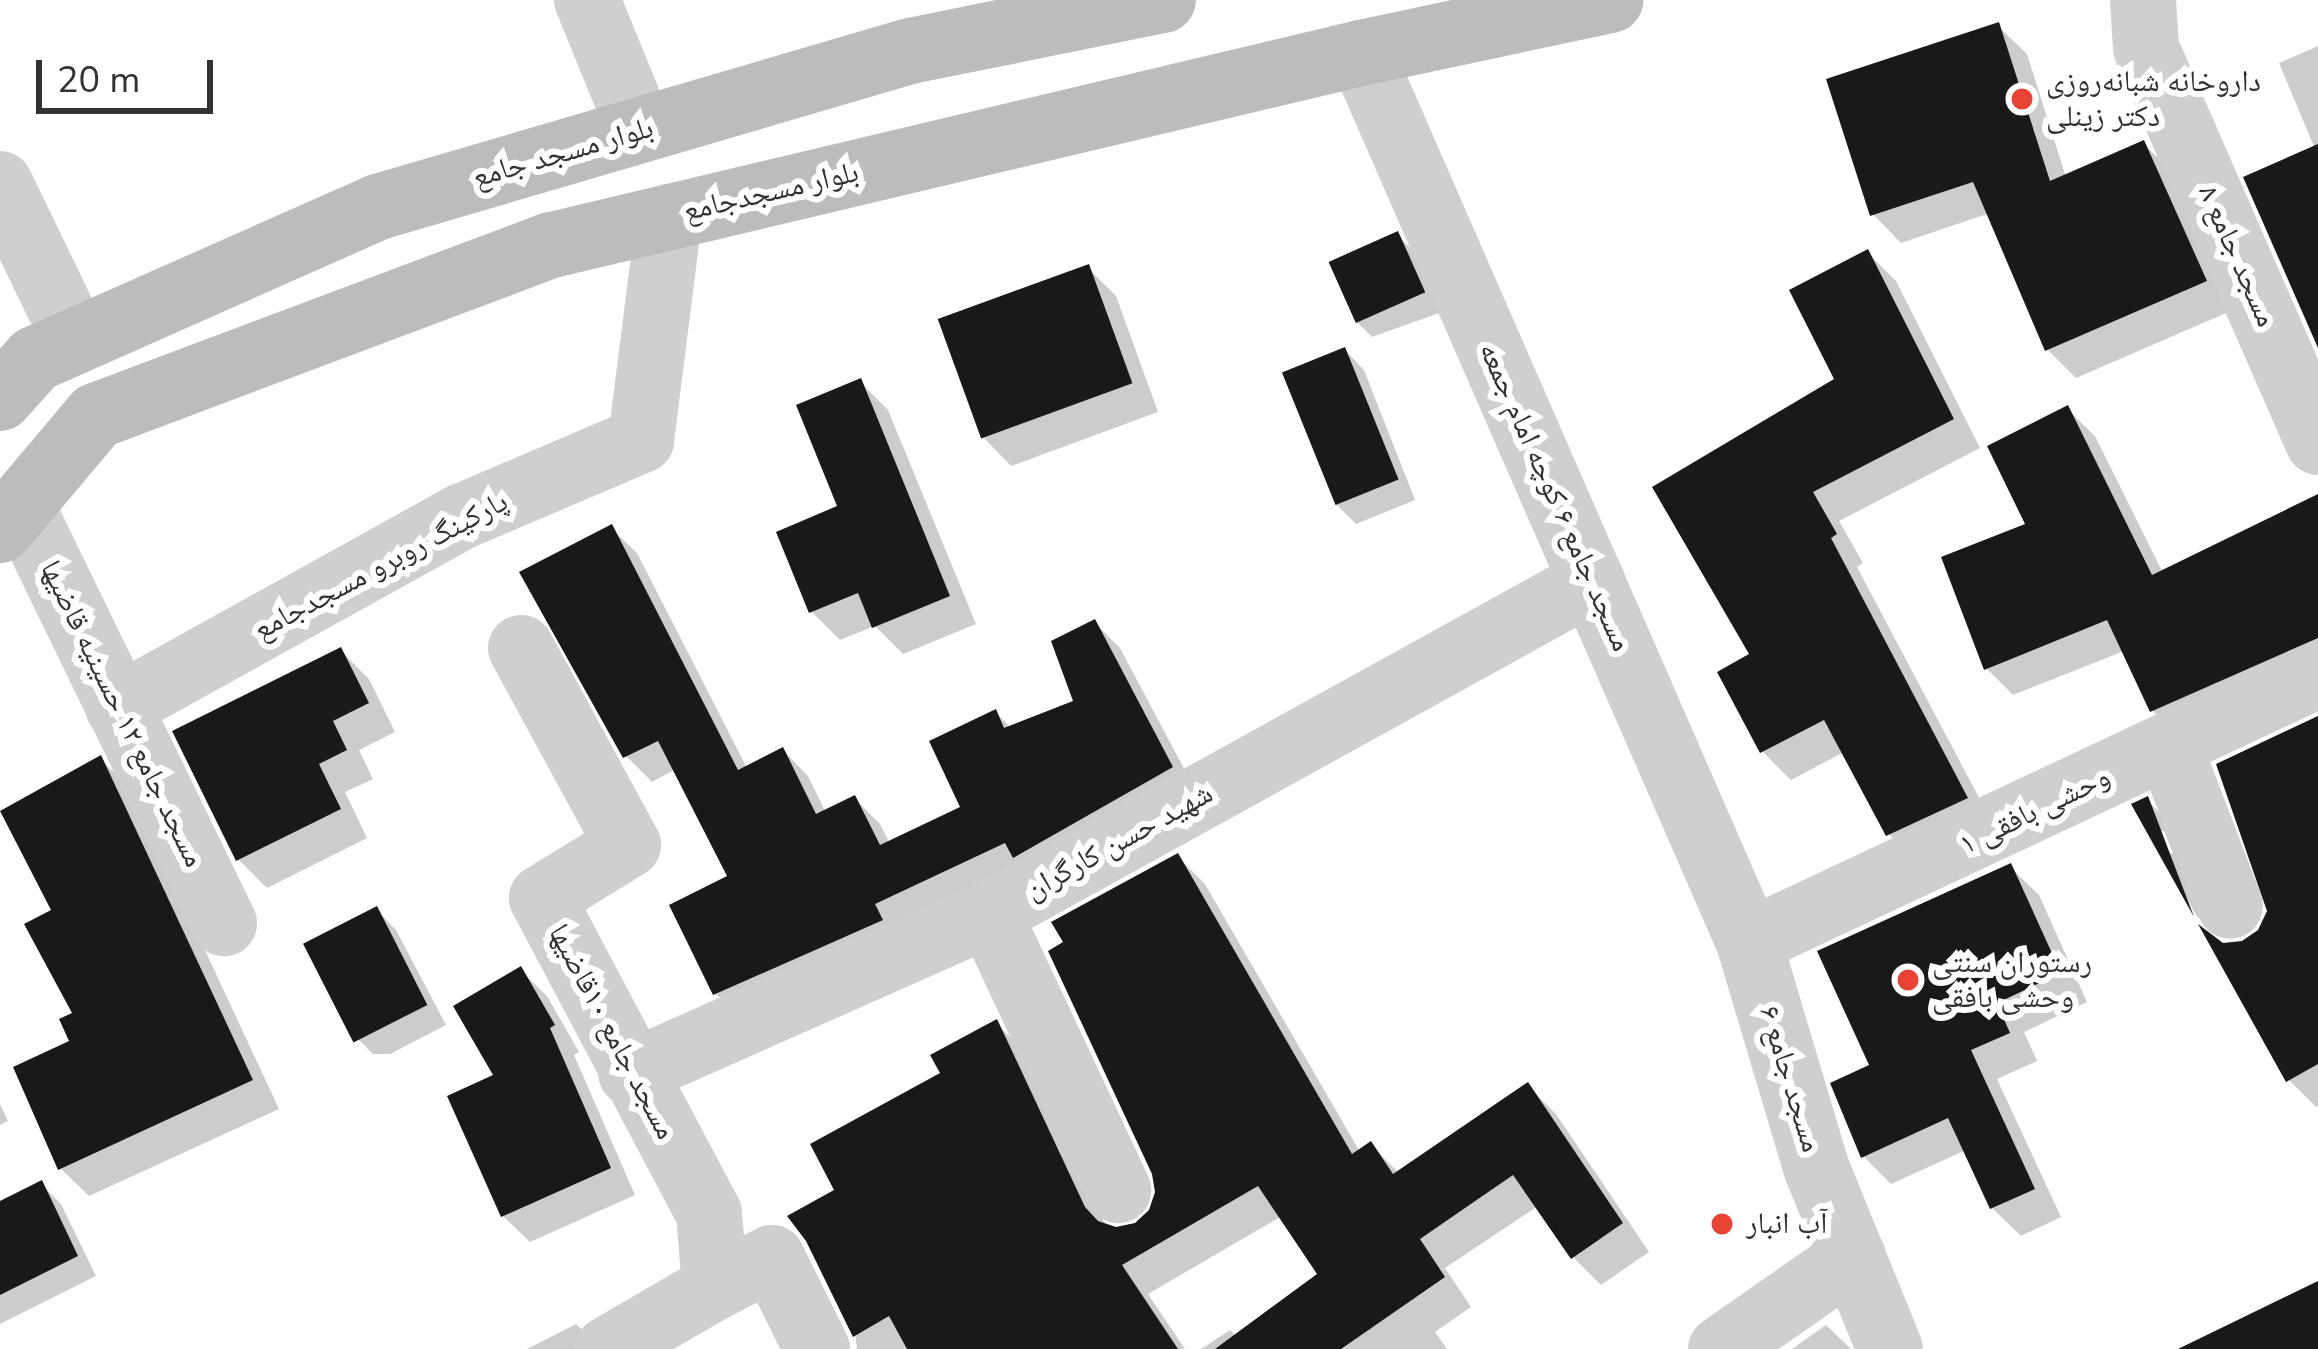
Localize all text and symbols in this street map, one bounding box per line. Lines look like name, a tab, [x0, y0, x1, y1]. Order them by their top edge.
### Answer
scale bar	[42, 36, 219, 110]
text: 20 m	[57, 56, 140, 105]
place label: داروخانه شبانه‌روزی دکتر زینلی	[2046, 64, 2261, 134]
marker: داروخانه شبانه‌روزی دکتر زینلی	[2009, 86, 2035, 112]
street label: بلوار مسجد جامع	[469, 110, 657, 196]
street label: بلوار مسجدجامع	[680, 154, 862, 230]
street label: مسجد جامع ۸	[2190, 180, 2284, 332]
street label: مسجد جامع ۶ کوچه امام جمعه	[1471, 337, 1639, 657]
street label: پارکینگ روبرو مسجدجامع	[248, 484, 514, 648]
street label: مسجد جامع ۱۲ حسینیه قاضیها	[32, 555, 212, 873]
street label: وحشی بافقی ۱	[1954, 759, 2116, 863]
street label: شهید حسن کارگران	[1019, 776, 1219, 908]
street label: مسجد جامع ۱۰قاضیها	[540, 918, 684, 1146]
place label: رستوران سنتی وحشی بافقی	[1932, 945, 2092, 1016]
marker: رستوران سنتی وحشی بافقی	[1895, 967, 1921, 993]
street label: مسجد جامع ۶	[1751, 1001, 1829, 1157]
place label: آب انبار	[1746, 1206, 1827, 1242]
marker: آب انبار	[1709, 1211, 1735, 1237]

